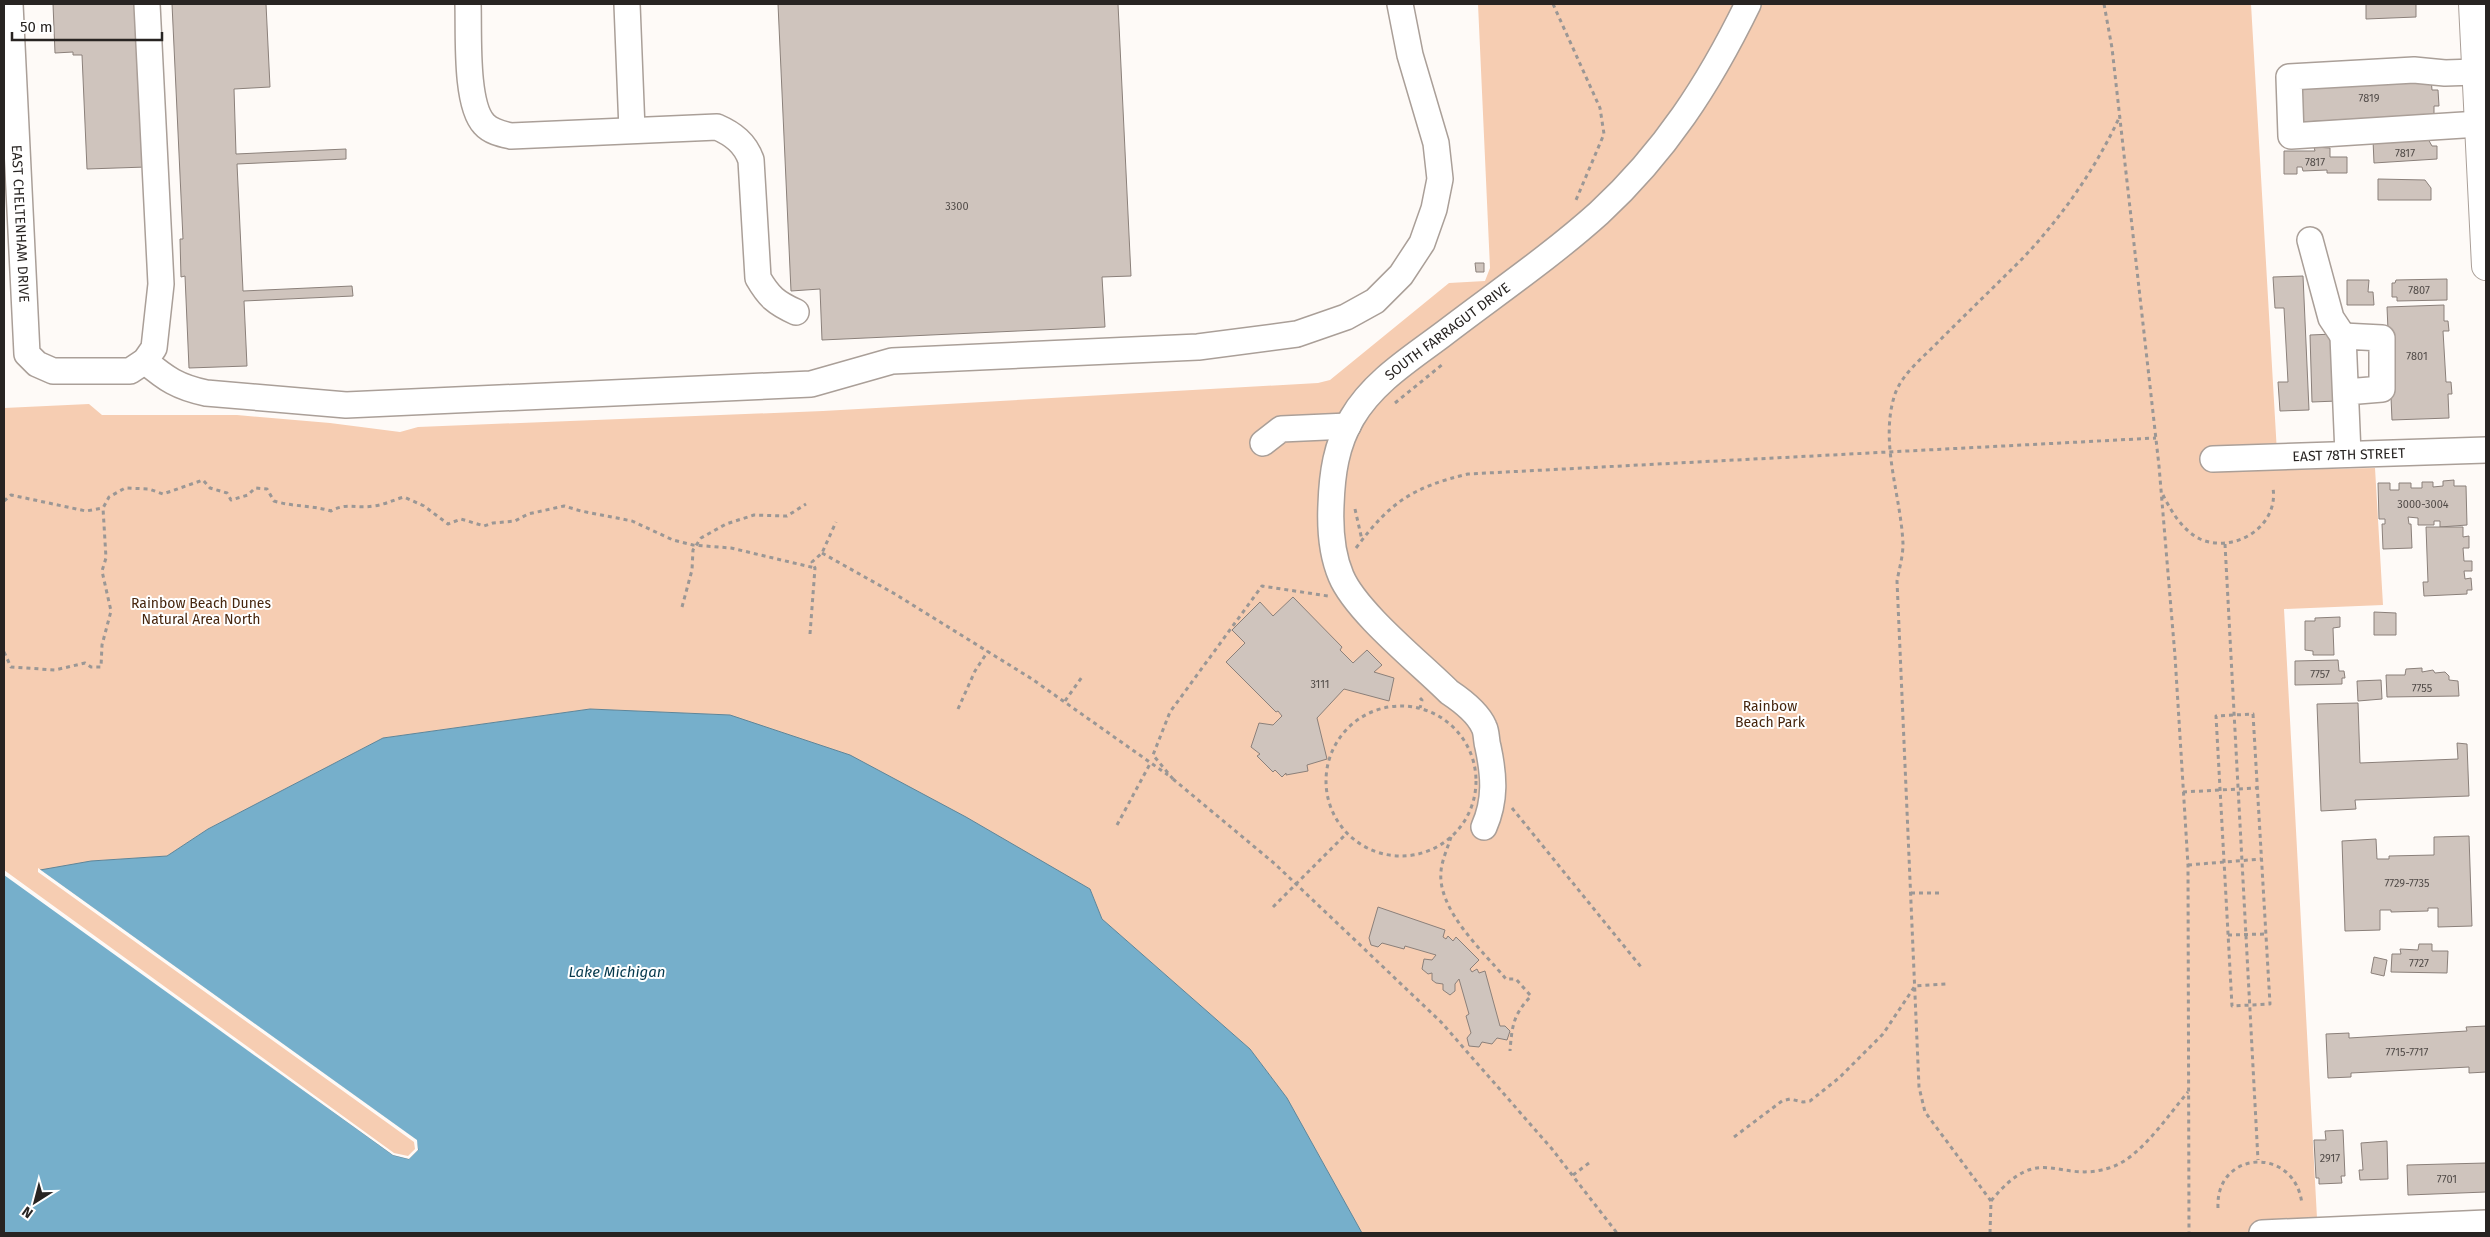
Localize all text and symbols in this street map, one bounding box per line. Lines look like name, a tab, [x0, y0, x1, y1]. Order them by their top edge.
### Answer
scale bar	[12, 10, 162, 42]
text: 50 m	[20, 18, 53, 36]
house number: 7819	[2359, 92, 2380, 105]
street label: EAST CHELTENHAM DRIVE	[8, 144, 32, 303]
house number: 7817	[2395, 147, 2415, 160]
house number: 7817	[2305, 156, 2325, 169]
house number: 3300	[945, 200, 969, 213]
street label: SOUTH FARRAGUT DRIVE	[1382, 279, 1514, 384]
house number: 7807	[2408, 284, 2430, 297]
house number: 7801	[2406, 350, 2428, 363]
street label: EAST 78TH STREET	[2292, 445, 2406, 465]
house number: 3000-3004	[2397, 498, 2449, 511]
park label: Rainbow Beach Dunes Natural Area North	[131, 595, 272, 628]
house number: 7757	[2310, 668, 2330, 681]
house number: 3111	[1310, 678, 1330, 691]
house number: 7755	[2412, 682, 2433, 695]
park label: Rainbow Beach Park	[1735, 698, 1806, 731]
house number: 7729-7735	[2384, 877, 2430, 890]
house number: 7727	[2409, 957, 2429, 970]
water label: Lake Michigan	[568, 963, 666, 981]
house number: 7715-7717	[2386, 1046, 2429, 1059]
house number: 2917	[2320, 1152, 2340, 1165]
house number: 7701	[2437, 1173, 2457, 1186]
north arrow	[10, 1177, 60, 1227]
text: N	[19, 1203, 36, 1222]

